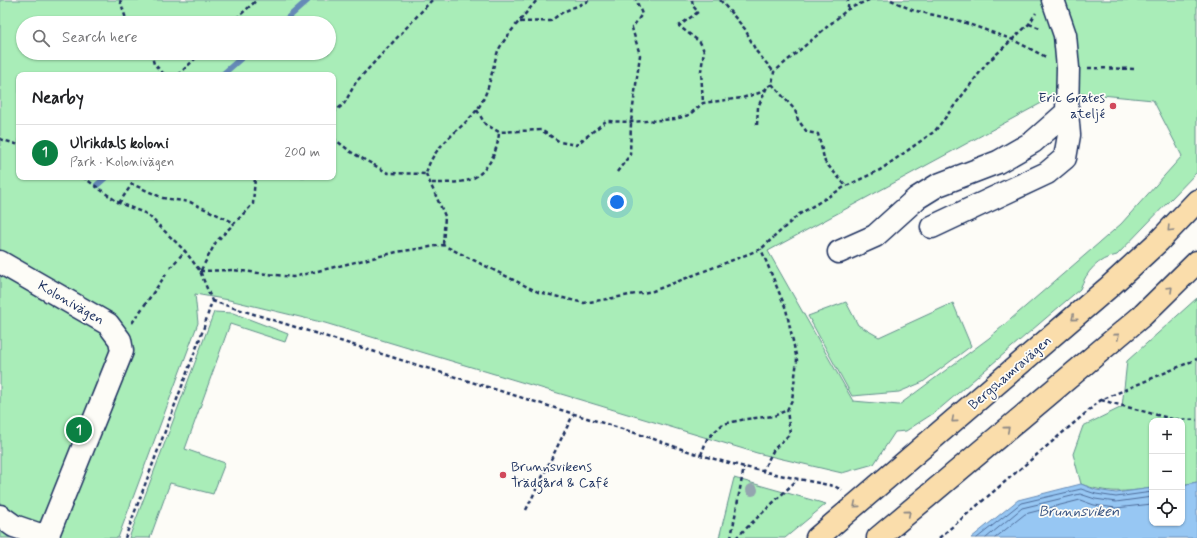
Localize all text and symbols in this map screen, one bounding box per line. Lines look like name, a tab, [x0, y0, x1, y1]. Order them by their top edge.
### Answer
search box	[16, 16, 336, 60]
icon: search	[30, 27, 52, 49]
text: Search here	[62, 28, 138, 48]
text: Nearby	[32, 87, 84, 109]
place label: Eric Grates ateljé	[1039, 89, 1105, 123]
marker: Eric Grates ateljé	[1108, 101, 1118, 111]
text: Ulrikdals koloni	[70, 134, 169, 154]
text: 1	[42, 144, 48, 161]
text: 200 m	[285, 144, 320, 161]
text: Park · Kolonivägen	[70, 154, 174, 171]
your location	[607, 192, 627, 212]
one-way arrow	[1167, 224, 1175, 232]
street label: Kolonivägen	[35, 277, 107, 329]
one-way arrow	[1165, 286, 1173, 294]
one-way arrow	[1072, 313, 1079, 320]
street label: Bergshamravägen	[965, 332, 1056, 415]
one-way arrow	[1113, 334, 1120, 341]
pin: 1	[66, 415, 92, 445]
one-way arrow	[952, 416, 959, 423]
map controls	[1149, 418, 1185, 526]
button: +	[1149, 418, 1185, 454]
one-way arrow	[1003, 426, 1010, 433]
button: −	[1149, 454, 1185, 490]
place label: Brunnsvikens Trädgård & Café	[511, 458, 608, 494]
marker: Brunnsvikens Trädgård & Café	[498, 470, 508, 480]
button: locate	[1149, 490, 1185, 526]
one-way arrow	[853, 500, 860, 507]
water label: Brunnsviken	[1039, 502, 1119, 522]
one-way arrow	[903, 510, 911, 517]

